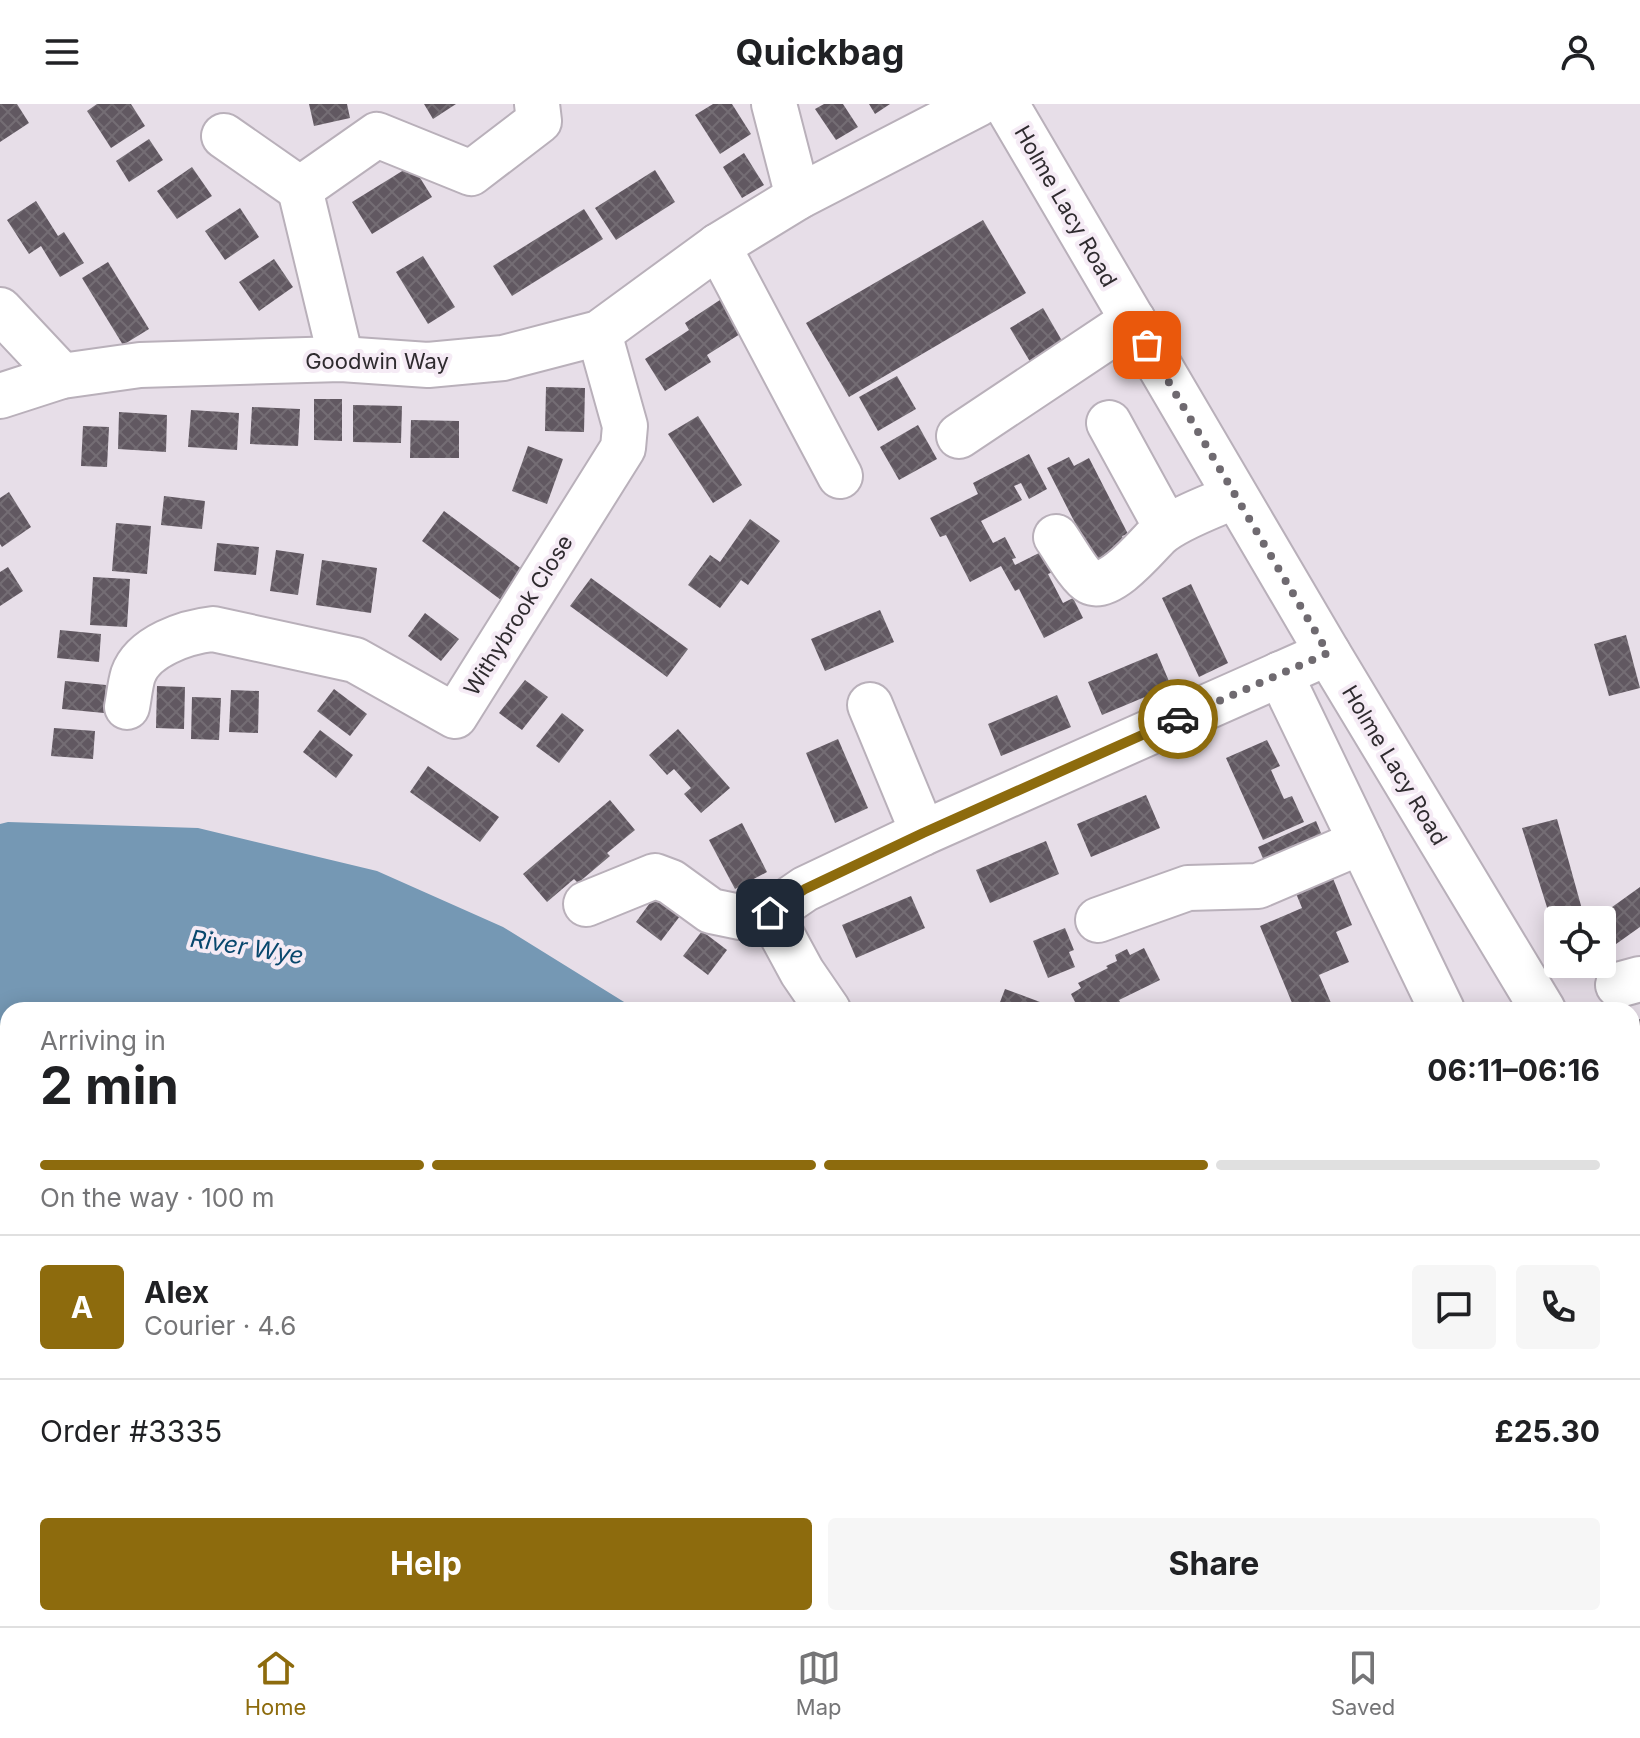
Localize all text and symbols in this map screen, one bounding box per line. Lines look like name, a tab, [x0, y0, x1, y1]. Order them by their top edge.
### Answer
icon: menu	[40, 30, 84, 74]
text: Quickbag	[736, 30, 904, 74]
icon: person	[1556, 30, 1600, 74]
street label: Holme Lacy Road	[1009, 121, 1123, 291]
pin	[1113, 311, 1181, 379]
icon: bag	[1125, 323, 1169, 367]
street label: Goodwin Way	[305, 348, 449, 374]
street label: Withybrook Close	[458, 530, 578, 700]
courier	[1138, 679, 1218, 759]
street label: Holme Lacy Road	[1337, 680, 1453, 850]
icon: car	[1156, 697, 1200, 741]
pin	[736, 879, 804, 947]
icon: home	[748, 891, 792, 935]
map controls	[1544, 906, 1616, 978]
button: locate	[1544, 906, 1616, 978]
water label: River Wye	[188, 924, 306, 970]
text: Arriving in	[40, 1025, 166, 1056]
text: 06:11–06:16	[1427, 1052, 1600, 1088]
text: 2 min	[40, 1054, 179, 1117]
text: On the way · 100 m	[40, 1182, 275, 1213]
button: chat	[1412, 1265, 1496, 1349]
button: phone	[1516, 1265, 1600, 1349]
text: Alex	[144, 1274, 209, 1310]
text: A	[71, 1289, 93, 1325]
text: Courier · 4.6	[144, 1310, 296, 1341]
text: Order #3335	[40, 1413, 222, 1449]
text: £25.30	[1495, 1413, 1600, 1449]
button: Help	[40, 1518, 812, 1610]
button: Share	[828, 1518, 1600, 1610]
tab: Home	[245, 1646, 306, 1720]
tab: Map	[796, 1646, 841, 1720]
tab: Saved	[1331, 1646, 1395, 1720]

